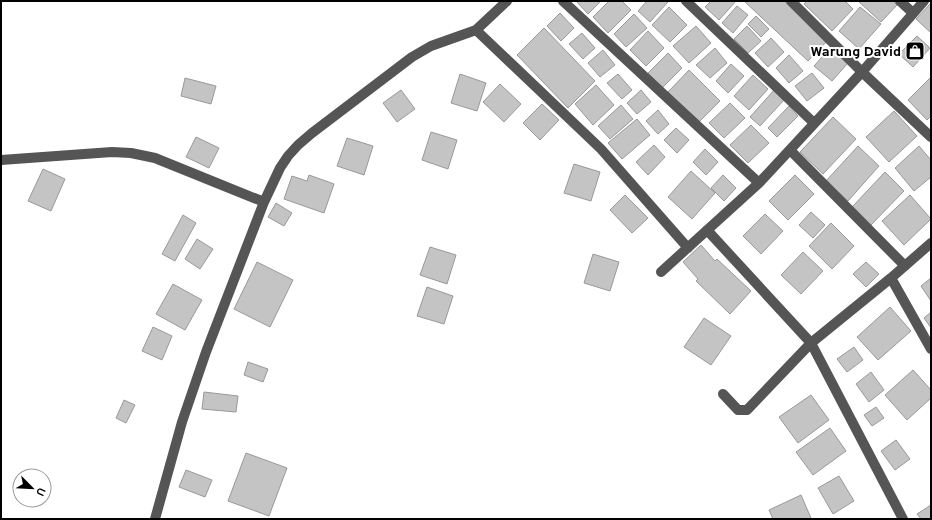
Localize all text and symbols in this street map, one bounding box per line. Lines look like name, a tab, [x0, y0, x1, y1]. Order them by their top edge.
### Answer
shop icon: Warung David	[904, 40, 926, 62]
place label: Warung David	[811, 44, 901, 61]
north arrow	[12, 468, 52, 508]
text: U	[32, 485, 48, 498]

